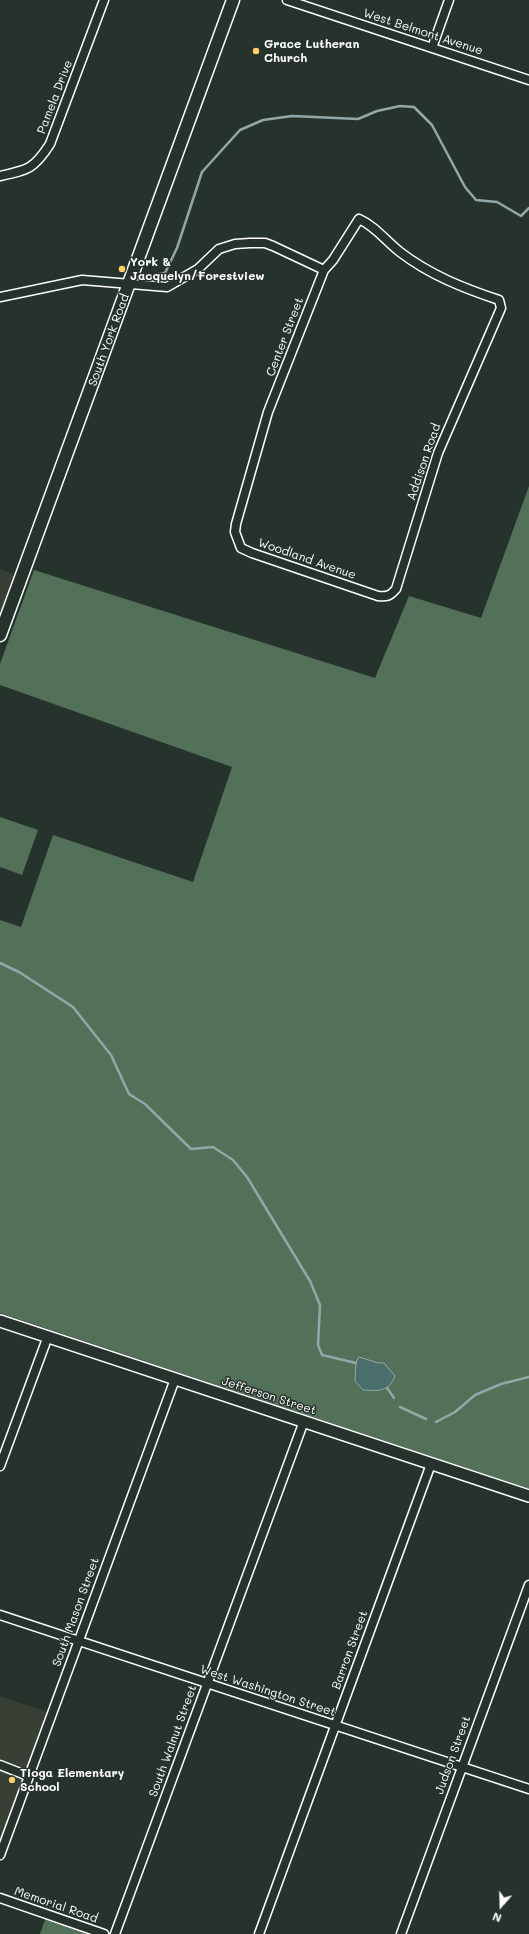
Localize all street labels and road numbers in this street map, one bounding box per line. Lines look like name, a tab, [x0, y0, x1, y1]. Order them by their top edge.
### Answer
street label: West Belmont Avenue	[361, 6, 485, 58]
street label: Pamela Drive	[34, 58, 76, 136]
street label: South York Road	[86, 292, 132, 388]
street label: Center Street	[263, 295, 307, 379]
street label: Addison Road	[404, 422, 444, 502]
street label: Woodland Avenue	[256, 536, 358, 582]
street label: Jefferson Street	[220, 1374, 318, 1418]
street label: South Mason Street	[50, 1556, 102, 1668]
street label: Barron Street	[329, 1609, 371, 1691]
street label: West Washington Street	[198, 1662, 338, 1720]
street label: South Walnut Street	[146, 1683, 200, 1799]
street label: Judson Street	[432, 1714, 474, 1796]
street label: Memorial Road	[12, 1884, 100, 1926]

